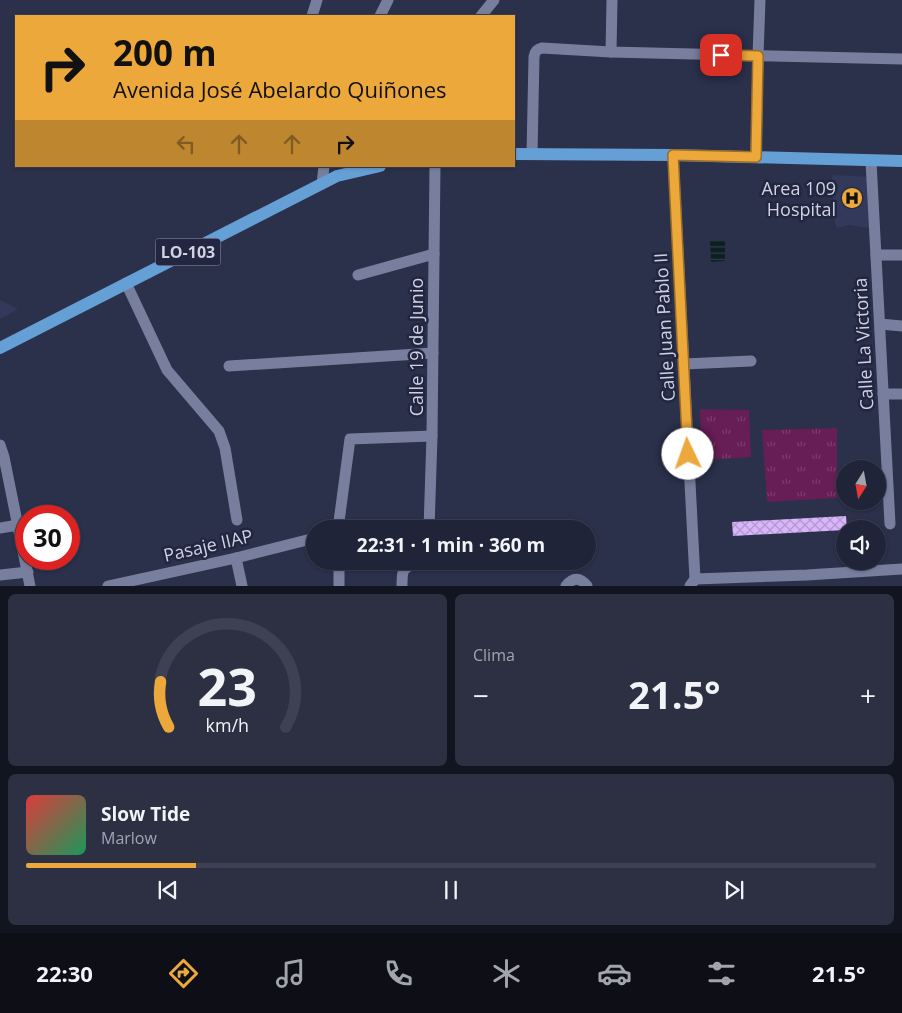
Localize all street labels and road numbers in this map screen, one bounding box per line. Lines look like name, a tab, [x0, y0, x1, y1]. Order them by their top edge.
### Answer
road number: LO-103	[156, 238, 220, 266]
street label: Calle Juan Pablo II	[648, 252, 680, 402]
street label: Calle La Victoria	[848, 277, 878, 411]
street label: Calle 19 de Junio	[404, 278, 428, 416]
street label: Pasaje IIAP	[161, 523, 255, 567]

